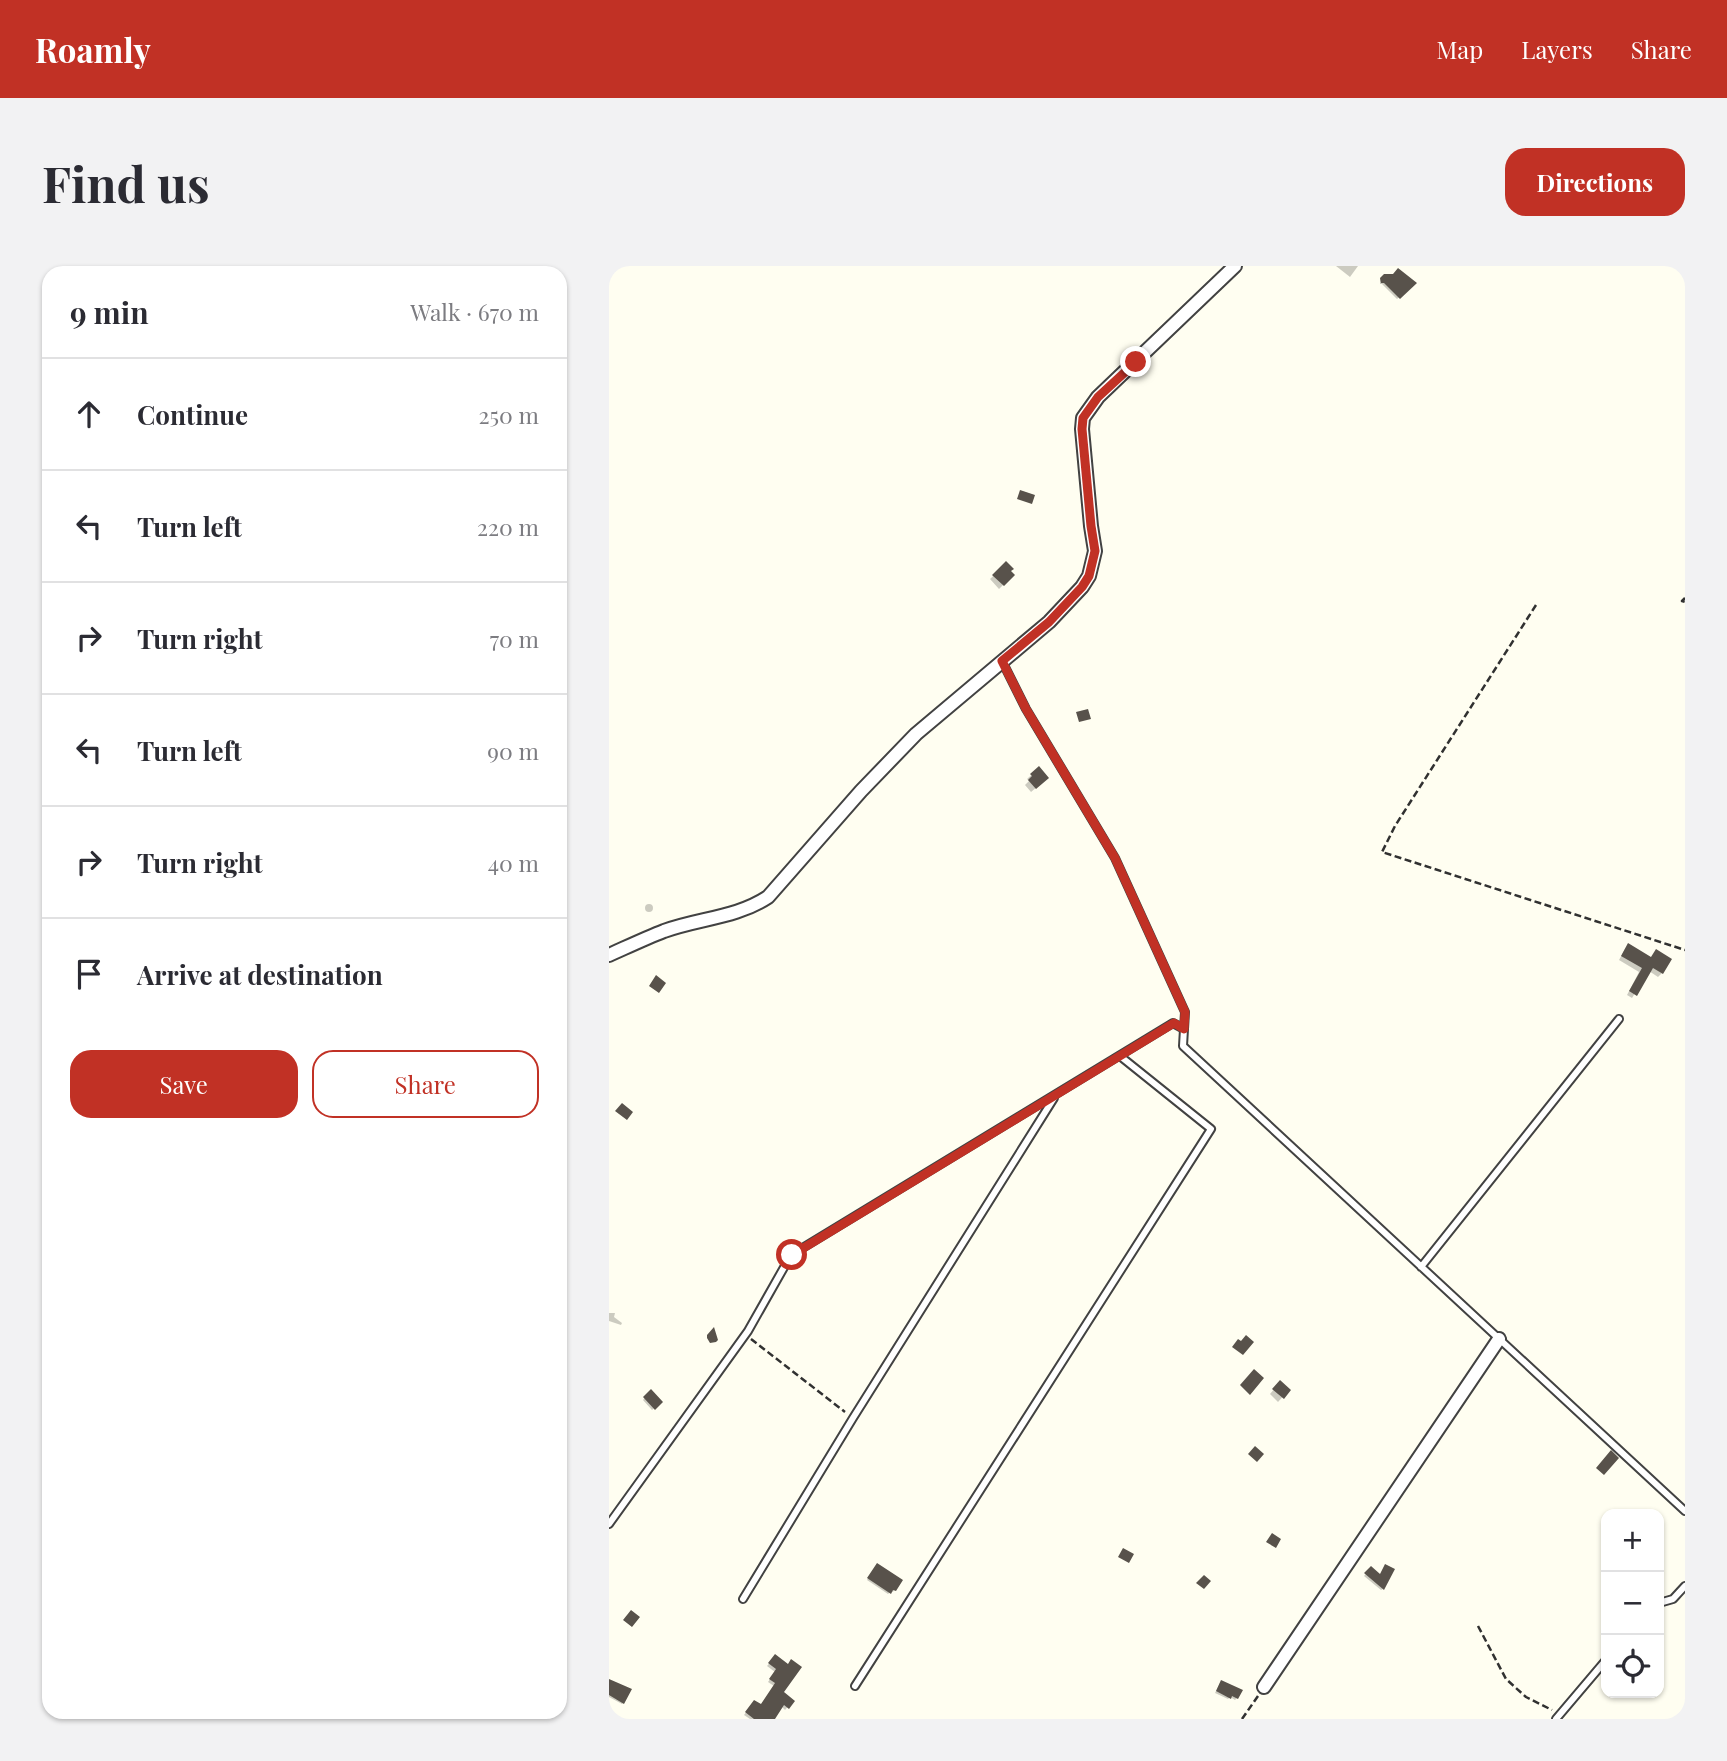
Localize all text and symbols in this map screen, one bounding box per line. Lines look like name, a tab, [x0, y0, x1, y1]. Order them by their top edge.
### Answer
text: Roamly	[35, 27, 151, 71]
text: Map	[1437, 33, 1483, 65]
text: Layers	[1521, 33, 1593, 65]
text: Share	[1631, 33, 1692, 65]
button: Directions	[1505, 148, 1685, 216]
text: Find us	[42, 150, 210, 215]
text: 9 min	[70, 292, 149, 332]
text: Walk · 670 m	[410, 296, 539, 327]
route end	[1120, 346, 1151, 377]
icon: ahead	[70, 395, 108, 433]
text: Continue	[137, 397, 248, 432]
text: 250 m	[478, 399, 539, 430]
icon: left	[70, 507, 108, 545]
text: Turn left	[137, 509, 242, 544]
text: 220 m	[477, 511, 539, 542]
icon: right	[70, 619, 108, 657]
text: Turn right	[137, 621, 263, 656]
text: 70 m	[490, 623, 539, 654]
icon: left	[70, 731, 108, 769]
text: Turn left	[137, 733, 242, 768]
text: 90 m	[487, 735, 539, 766]
icon: right	[70, 843, 108, 881]
text: Turn right	[137, 845, 263, 880]
text: 40 m	[488, 847, 539, 878]
icon: arrive	[70, 955, 108, 993]
text: Arrive at destination	[137, 957, 383, 992]
button: Save	[70, 1050, 298, 1118]
button: Share	[312, 1050, 539, 1118]
route start	[776, 1239, 807, 1270]
map controls	[1601, 1509, 1664, 1698]
button: +	[1601, 1509, 1664, 1572]
button: −	[1601, 1572, 1664, 1635]
button: locate	[1601, 1635, 1664, 1698]

